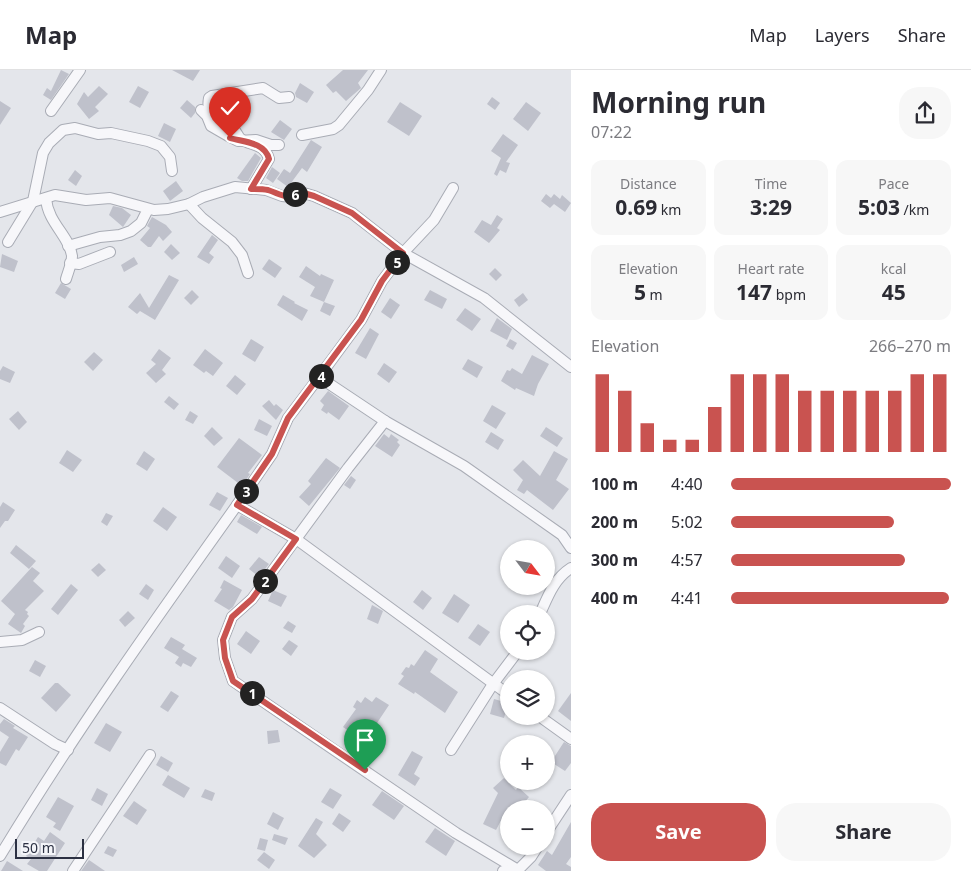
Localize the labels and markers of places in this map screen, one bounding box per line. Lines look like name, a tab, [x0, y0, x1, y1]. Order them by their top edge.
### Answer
pin	[209, 87, 251, 138]
pin: 6	[282, 182, 308, 206]
pin: 5	[384, 250, 410, 274]
pin: 4	[308, 364, 334, 388]
pin: 3	[234, 478, 258, 504]
pin: 2	[252, 568, 278, 594]
pin: 1	[240, 680, 264, 706]
pin	[344, 719, 386, 770]

